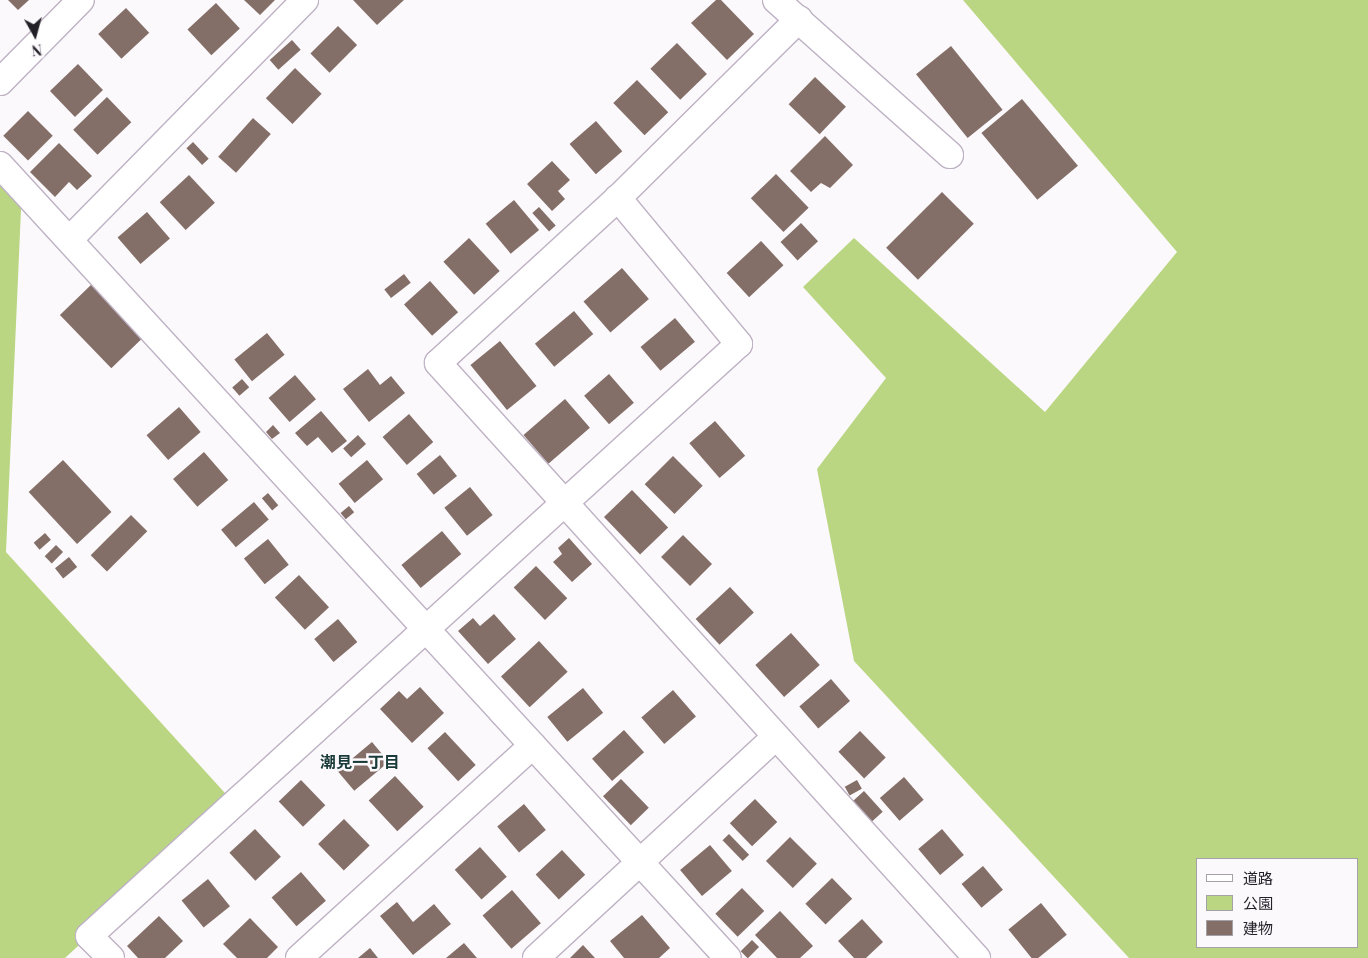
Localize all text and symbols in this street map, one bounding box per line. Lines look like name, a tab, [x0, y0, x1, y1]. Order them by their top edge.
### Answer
north arrow	[10, 10, 60, 60]
text: N	[31, 40, 43, 60]
district label: 潮見一丁目	[320, 752, 400, 772]
legend	[1196, 858, 1358, 948]
text: 道路	[1243, 868, 1273, 888]
text: 公園	[1243, 893, 1273, 913]
text: 建物	[1243, 918, 1273, 938]

